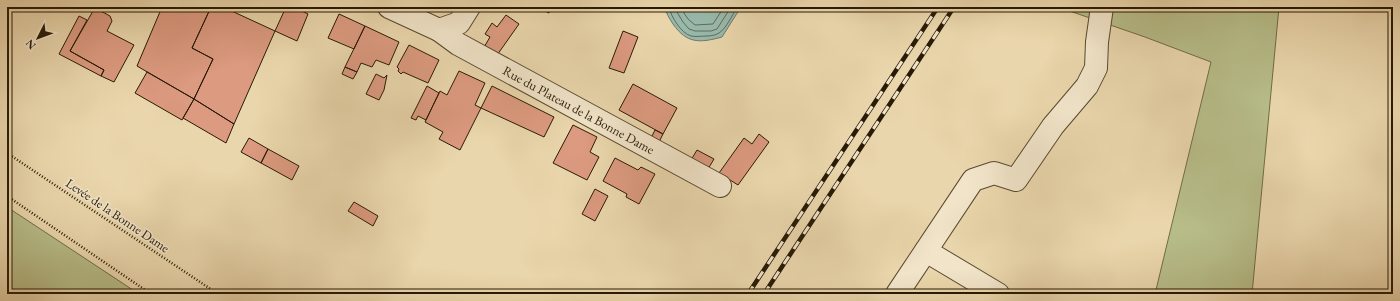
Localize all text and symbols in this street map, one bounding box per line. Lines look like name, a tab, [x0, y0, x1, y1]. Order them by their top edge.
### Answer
north arrow	[18, 18, 58, 58]
text: N	[22, 37, 39, 53]
street label: Rue du Plateau de la Bonne Dame	[500, 62, 657, 158]
street label: Levée de la Bonne Dame	[63, 174, 173, 256]

